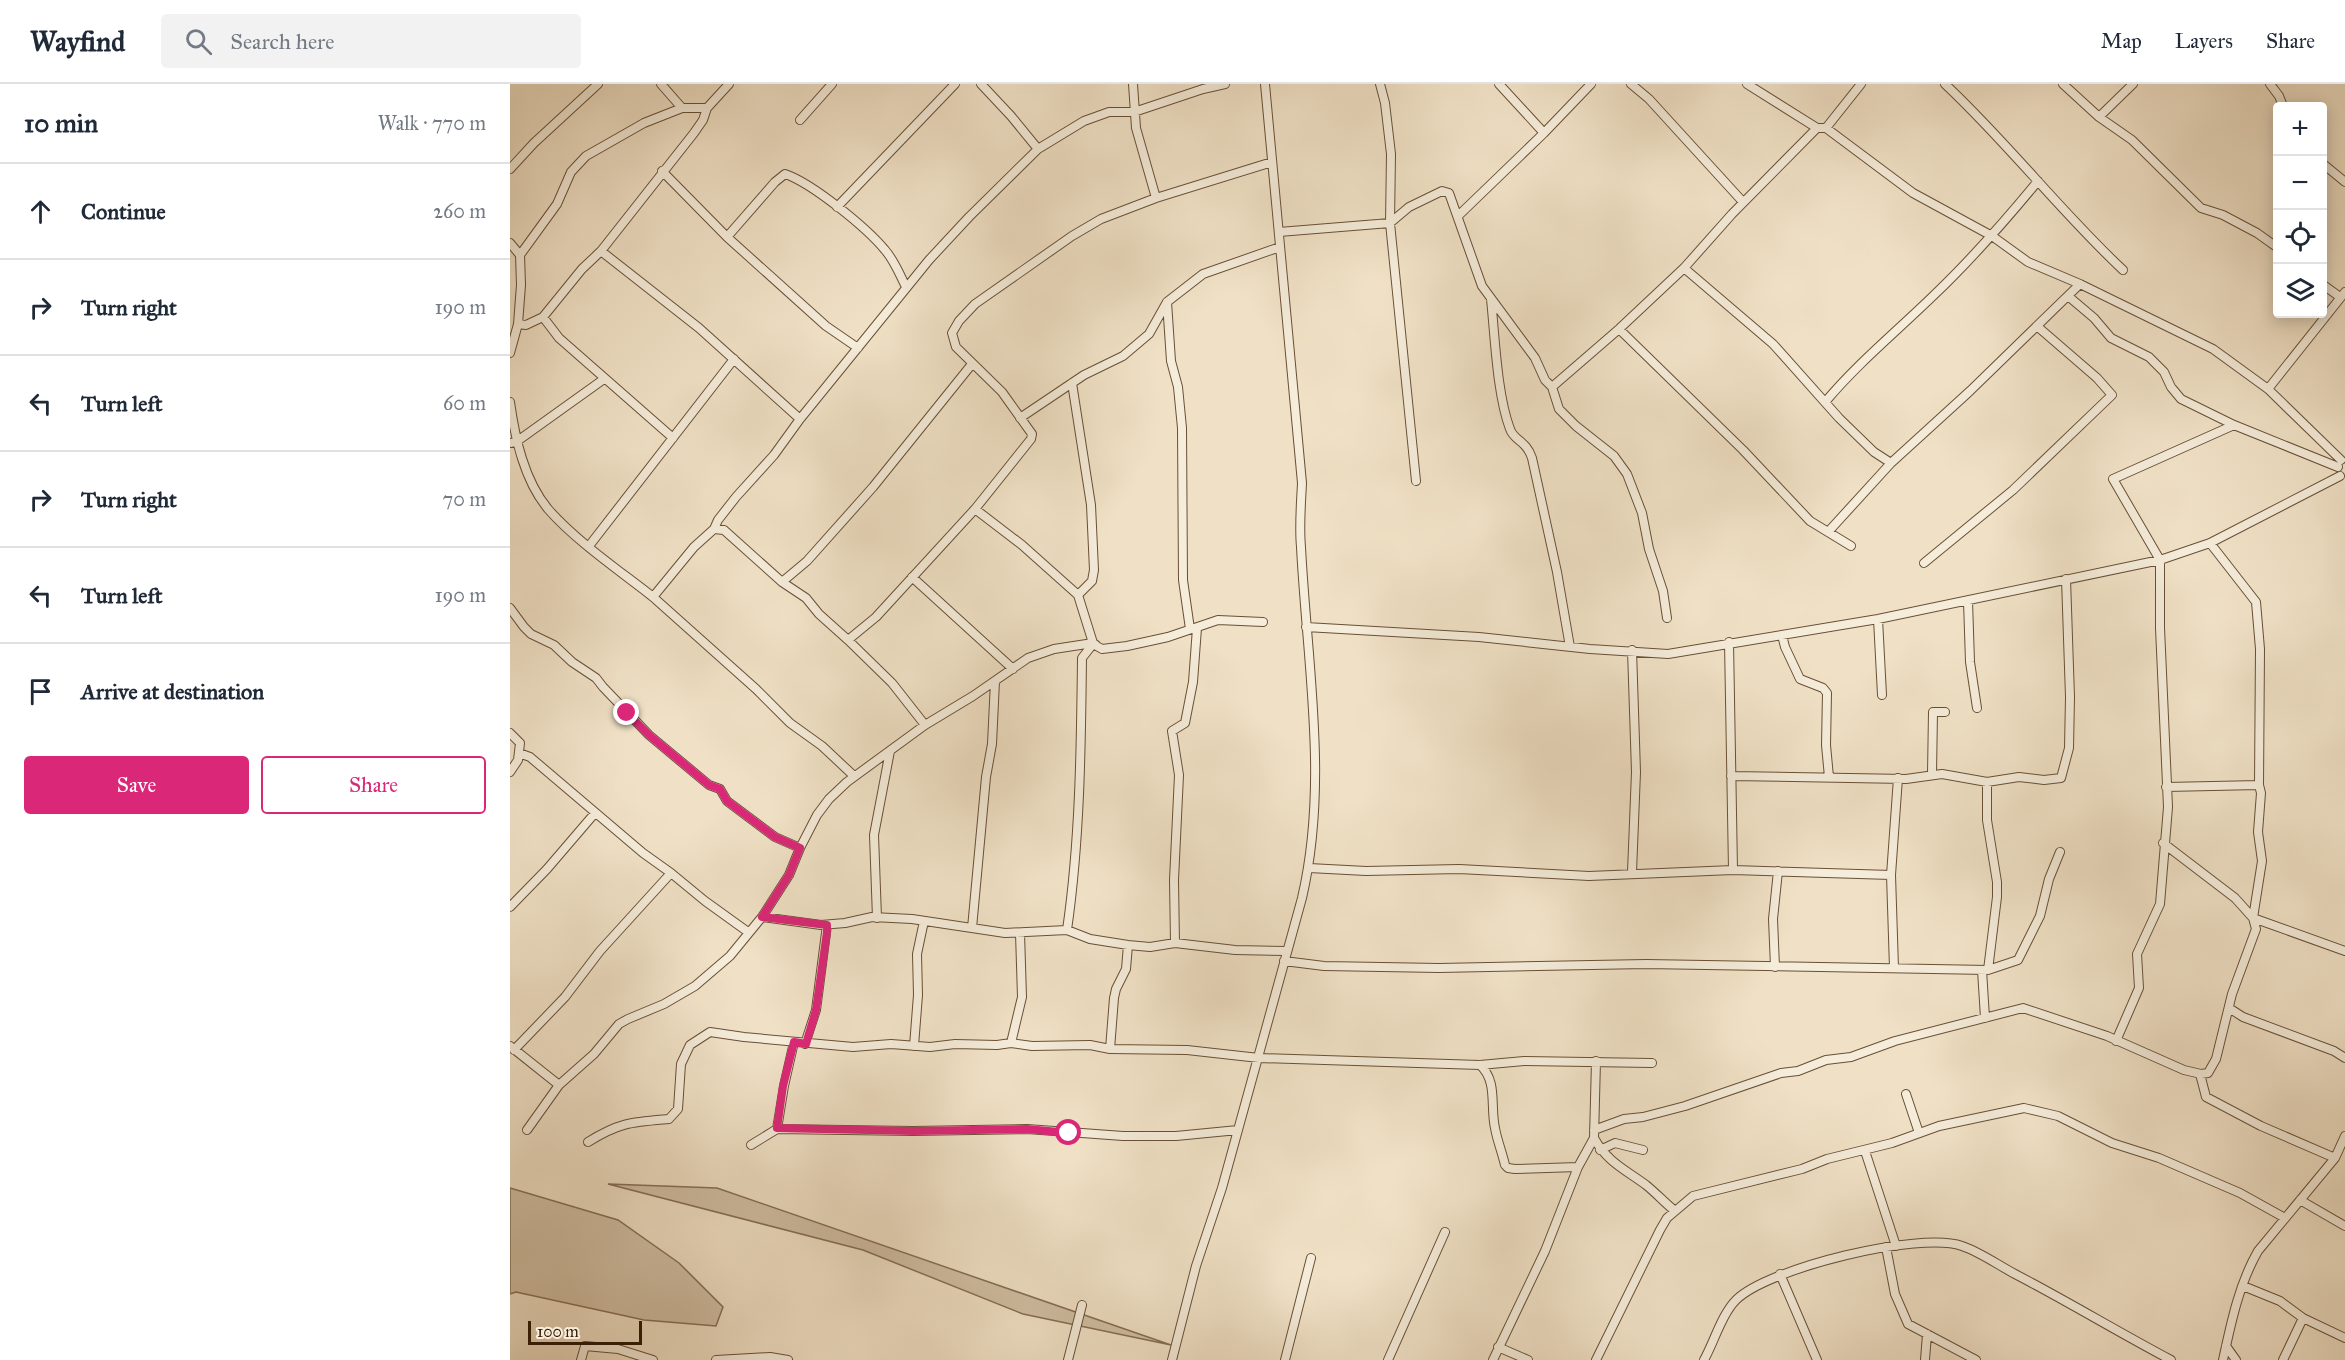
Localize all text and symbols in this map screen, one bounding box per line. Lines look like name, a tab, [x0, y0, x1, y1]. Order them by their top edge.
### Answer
search box	[161, 14, 581, 68]
text: Wayfind	[30, 24, 125, 59]
icon: search	[182, 25, 215, 58]
text: Search here	[230, 28, 334, 55]
text: Map	[2101, 28, 2142, 54]
text: Layers	[2175, 28, 2233, 54]
text: Share	[2266, 28, 2315, 54]
map controls	[2273, 102, 2327, 318]
button: +	[2273, 102, 2327, 156]
text: 10 min	[24, 107, 98, 139]
text: Walk · 770 m	[378, 111, 486, 135]
button: −	[2273, 156, 2327, 210]
icon: ahead	[24, 195, 57, 228]
text: Continue	[81, 198, 166, 225]
text: 260 m	[433, 199, 486, 223]
button: locate	[2273, 210, 2327, 264]
button: layers	[2273, 264, 2327, 318]
icon: right	[24, 291, 57, 324]
text: Turn right	[81, 294, 177, 321]
text: 190 m	[435, 295, 486, 319]
icon: left	[24, 387, 57, 420]
text: Turn left	[81, 390, 163, 417]
text: 60 m	[443, 391, 486, 415]
icon: right	[24, 483, 57, 516]
text: Turn right	[81, 486, 177, 513]
text: 70 m	[443, 487, 486, 511]
icon: left	[24, 579, 57, 612]
text: Turn left	[81, 582, 163, 609]
text: 190 m	[435, 583, 486, 607]
icon: arrive	[24, 675, 57, 708]
text: Arrive at destination	[81, 678, 264, 705]
route end	[613, 699, 639, 725]
button: Save	[24, 756, 249, 814]
button: Share	[261, 756, 486, 814]
route start	[1055, 1119, 1081, 1145]
scale bar	[528, 1318, 642, 1346]
text: 100 m	[537, 1322, 579, 1341]

